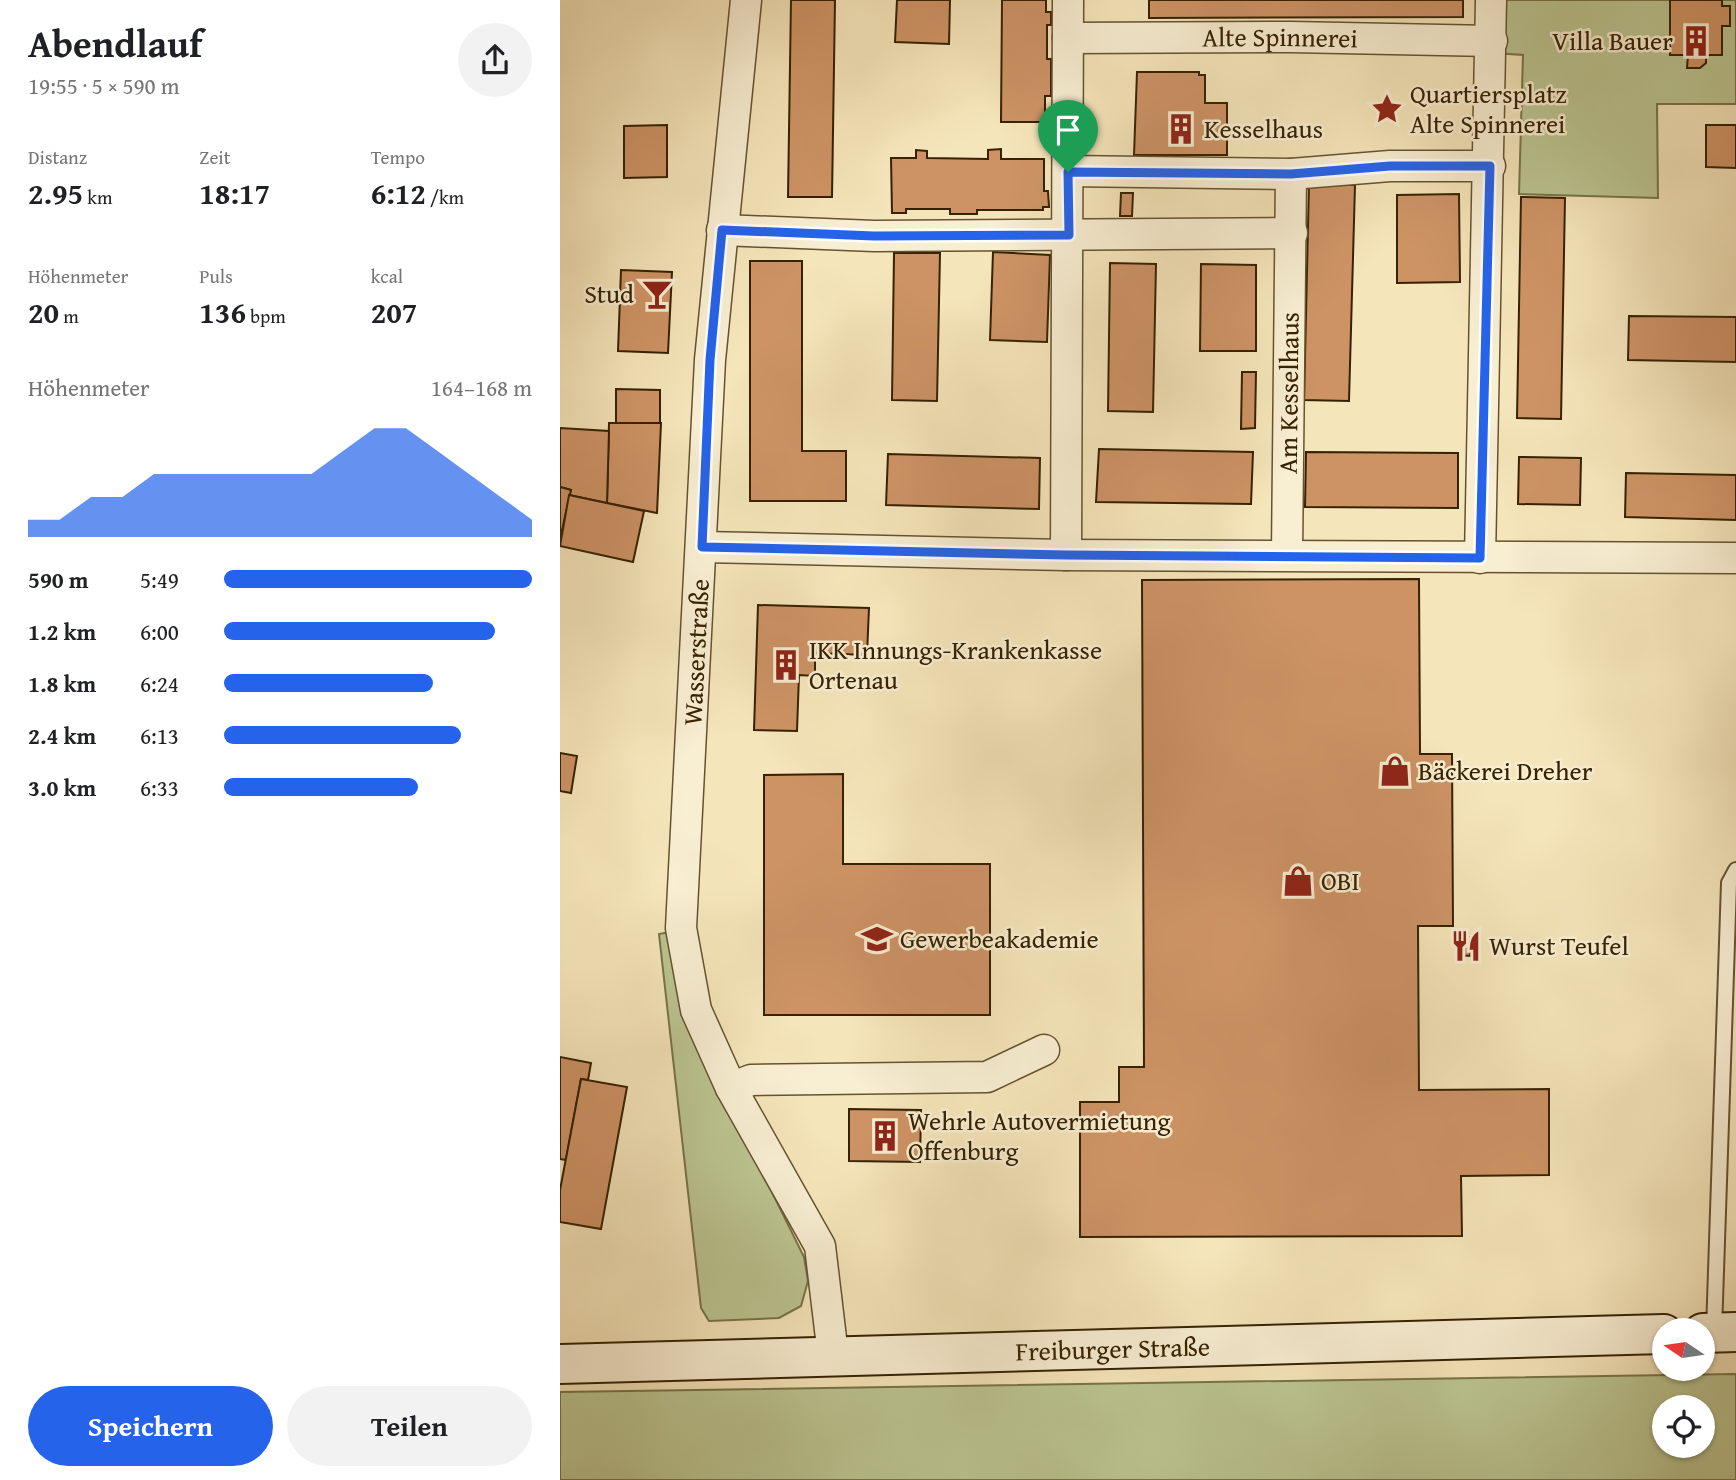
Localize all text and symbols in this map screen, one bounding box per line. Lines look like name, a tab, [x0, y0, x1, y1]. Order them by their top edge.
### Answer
text: Abendlauf	[28, 15, 202, 71]
street label: Alte Spinnerei	[1202, 17, 1358, 57]
place label: Villa Bauer	[1552, 21, 1673, 60]
button: share	[458, 23, 532, 97]
building icon: Villa Bauer	[1679, 24, 1713, 58]
text: 19:55 · 5 × 590 m	[28, 69, 180, 102]
place label: Quartiersplatz Alte Spinnerei	[1410, 74, 1567, 143]
place icon: Quartiersplatz Alte Spinnerei	[1370, 92, 1404, 126]
pin	[1038, 100, 1098, 172]
place label: Kesselhaus	[1204, 109, 1323, 148]
icon: arrive	[1049, 111, 1087, 149]
building icon: Kesselhaus	[1164, 112, 1198, 146]
text: Distanz	[28, 143, 87, 171]
text: Zeit	[199, 143, 230, 171]
text: Tempo	[371, 143, 425, 171]
text: 2.95	[28, 171, 83, 215]
text: 18:17	[199, 171, 270, 215]
text: 6:12	[371, 171, 426, 215]
text: km	[83, 183, 112, 211]
text: /km	[426, 183, 464, 211]
text: Höhenmeter	[28, 262, 128, 290]
text: Puls	[199, 262, 233, 290]
text: kcal	[371, 262, 403, 290]
place label: Stud	[584, 274, 634, 313]
bar icon: Stud	[640, 277, 674, 311]
text: 20	[28, 290, 59, 334]
text: 136	[199, 290, 246, 334]
text: 207	[371, 290, 417, 334]
text: m	[59, 302, 79, 330]
text: bpm	[246, 302, 286, 330]
street label: Am Kesselhaus	[1268, 312, 1309, 474]
text: Höhenmeter	[28, 371, 150, 404]
text: 164–168 m	[431, 371, 532, 404]
text: 590 m	[28, 563, 89, 596]
text: 5:49	[140, 563, 179, 596]
street label: Wasserstraße	[672, 578, 719, 726]
text: 1.2 km	[28, 615, 96, 648]
text: 6:00	[140, 615, 179, 648]
place label: IKK Innungs-Krankenkasse Ortenau	[809, 630, 1102, 699]
building icon: IKK Innungs-Krankenkasse Ortenau	[769, 648, 803, 682]
text: 1.8 km	[28, 667, 96, 700]
text: 6:24	[140, 667, 179, 700]
text: 2.4 km	[28, 719, 96, 752]
text: 6:13	[140, 719, 179, 752]
place label: Bäckerei Dreher	[1418, 751, 1593, 790]
shop icon: Bäckerei Dreher	[1378, 754, 1412, 788]
text: 3.0 km	[28, 771, 96, 804]
text: 6:33	[140, 771, 179, 804]
place label: OBI	[1321, 861, 1360, 900]
shop icon: OBI	[1281, 864, 1315, 898]
place label: Gewerbeakademie	[900, 919, 1099, 958]
school or university icon: Gewerbeakademie	[860, 922, 894, 956]
place label: Wurst Teufel	[1489, 926, 1629, 965]
restaurant icon: Wurst Teufel	[1449, 929, 1483, 963]
place label: Wehrle Autovermietung Offenburg	[908, 1101, 1170, 1170]
building icon: Wehrle Autovermietung Offenburg	[868, 1119, 902, 1153]
north arrow	[1652, 1318, 1715, 1381]
map controls	[1652, 1318, 1715, 1458]
street label: Freiburger Straße	[1015, 1326, 1211, 1371]
button: Speichern	[28, 1386, 273, 1466]
button: Teilen	[287, 1386, 532, 1466]
button: locate	[1652, 1395, 1715, 1458]

